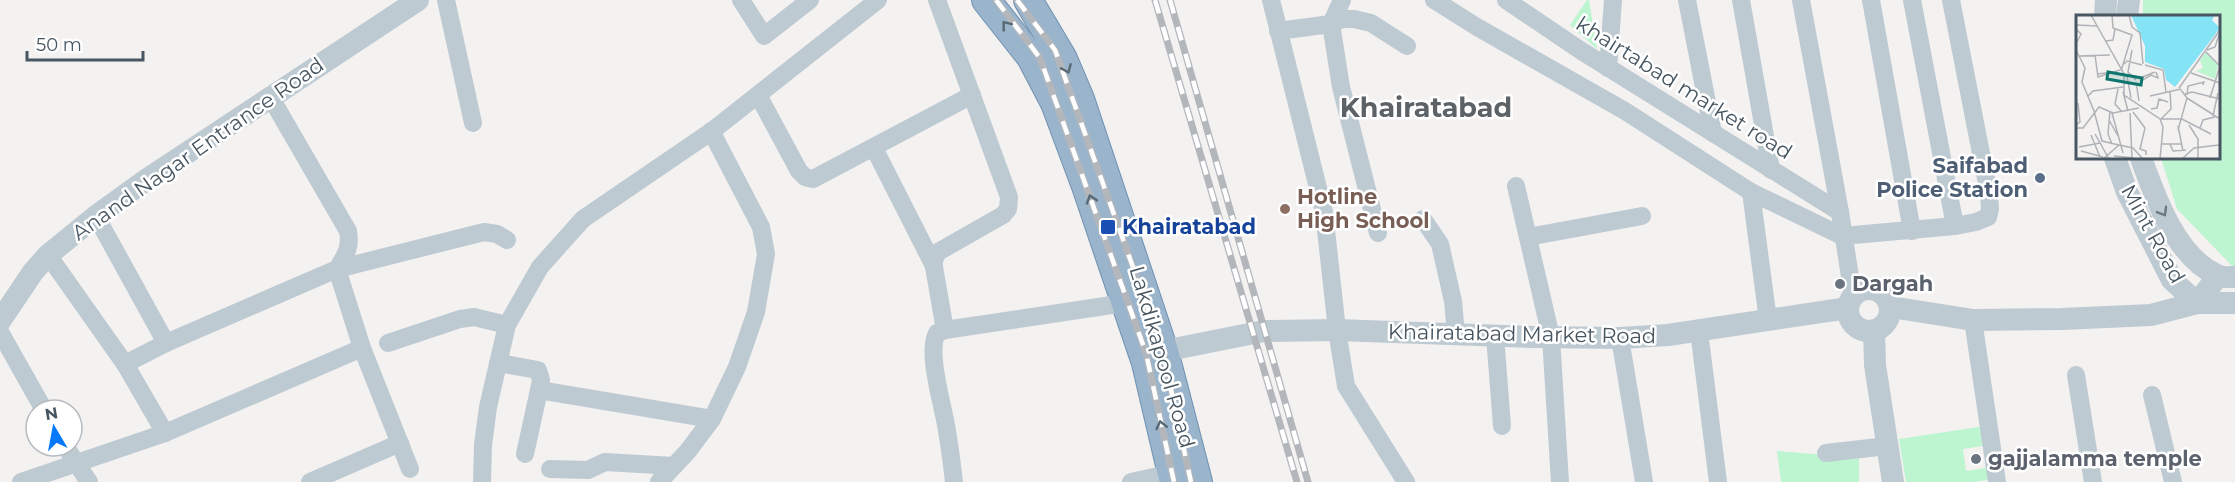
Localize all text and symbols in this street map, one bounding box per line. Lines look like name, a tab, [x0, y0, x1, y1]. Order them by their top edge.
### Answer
street label: khairtabad market road	[1572, 11, 1797, 164]
inset map	[2076, 15, 2220, 159]
one-way arrow	[1002, 21, 1013, 32]
scale bar	[27, 24, 142, 62]
text: 50 m	[36, 34, 82, 56]
street label: Anand Nagar Entrance Road	[67, 52, 328, 245]
one-way arrow	[1060, 63, 1072, 74]
district label: Khairatabad	[1340, 91, 1512, 124]
place label: Saifabad Police Station	[1876, 153, 2028, 202]
marker: Saifabad Police Station	[2033, 171, 2047, 185]
street label: Mint Road	[2116, 180, 2191, 287]
place label: Hotline High School	[1297, 184, 1430, 233]
one-way arrow	[1085, 194, 1098, 205]
marker: Hotline High School	[1278, 202, 1292, 216]
one-way arrow	[2156, 205, 2167, 216]
place label: Khairatabad	[1122, 214, 1256, 239]
marker: Khairatabad	[1099, 218, 1117, 236]
street label: Lakdikapool Road	[1125, 263, 1200, 451]
place label: Dargah	[1852, 271, 1933, 296]
marker: Dargah	[1833, 277, 1847, 291]
street label: Khairatabad Market Road	[1388, 319, 1656, 348]
north arrow	[24, 398, 84, 458]
text: N	[43, 403, 60, 424]
one-way arrow	[1155, 420, 1168, 430]
place label: gajjalamma temple	[1988, 446, 2202, 471]
marker: gajjalamma temple	[1969, 452, 1983, 466]

